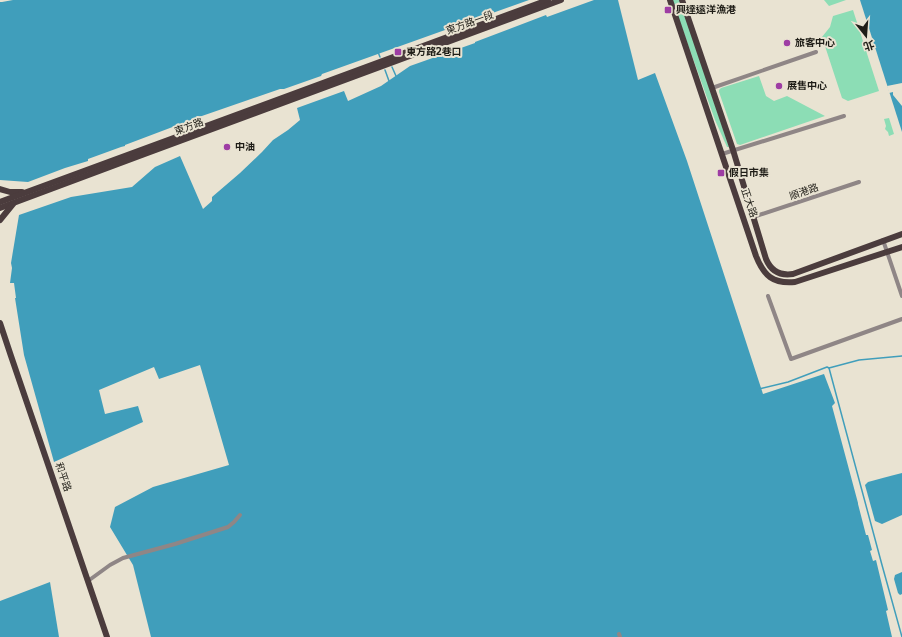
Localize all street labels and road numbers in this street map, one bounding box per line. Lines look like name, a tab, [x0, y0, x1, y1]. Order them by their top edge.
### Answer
street label: 東方路一段	[444, 9, 496, 37]
street label: 東方路	[173, 116, 205, 138]
street label: 順港路	[788, 181, 820, 203]
street label: 正大路	[738, 187, 760, 219]
street label: 和平路	[52, 461, 74, 493]

